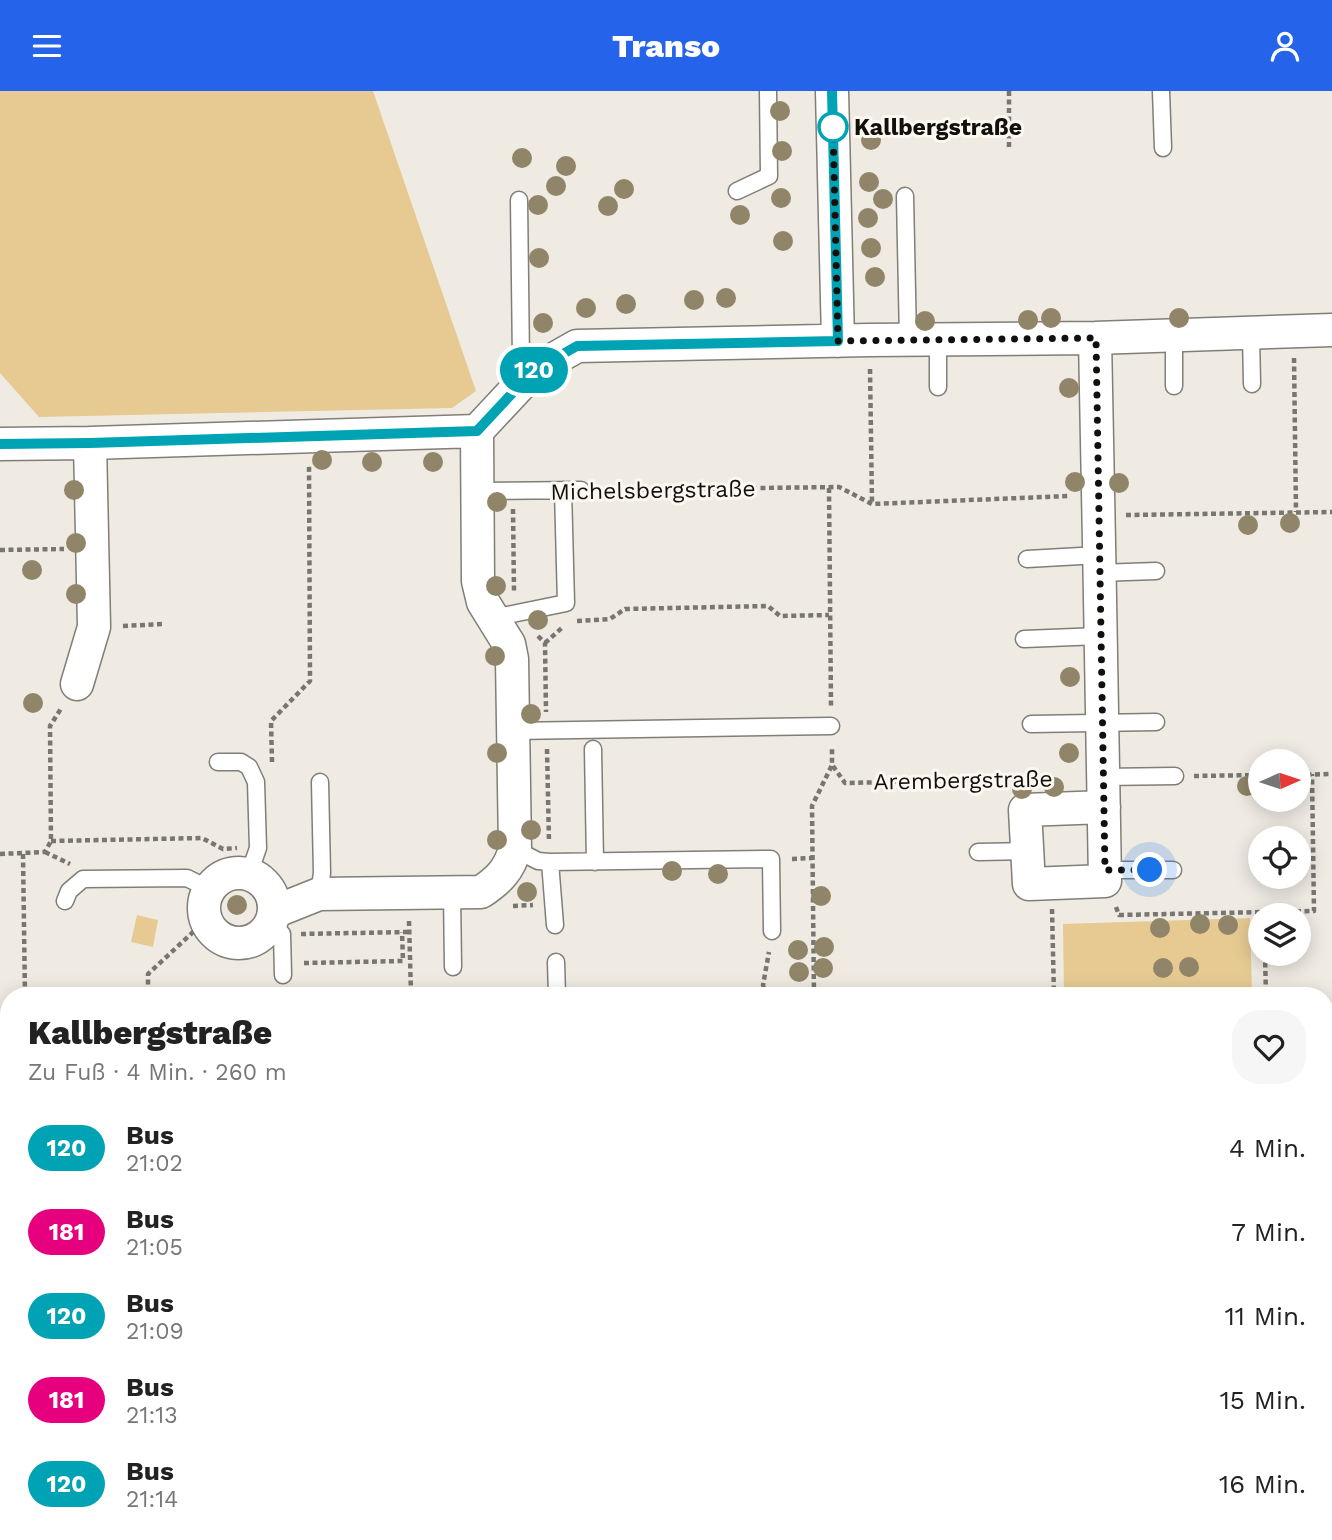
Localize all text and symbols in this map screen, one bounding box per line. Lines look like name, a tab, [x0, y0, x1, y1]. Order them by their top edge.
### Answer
icon: menu	[28, 27, 66, 65]
text: Transo	[612, 27, 720, 65]
icon: person	[1266, 27, 1304, 65]
marker: Kallbergstraße	[818, 112, 848, 142]
place label: Kallbergstraße	[854, 114, 1022, 141]
line badge: 120	[494, 347, 574, 393]
text: 120	[514, 356, 554, 384]
street label: Michelsbergstraße	[550, 475, 756, 506]
north arrow	[1248, 749, 1311, 812]
map controls	[1248, 749, 1311, 966]
street label: Arembergstraße	[873, 765, 1053, 796]
button: locate	[1248, 826, 1311, 889]
your location	[1132, 852, 1167, 887]
button: layers	[1248, 903, 1311, 966]
button: heart	[1232, 1010, 1306, 1084]
text: Kallbergstraße	[28, 1013, 272, 1052]
text: Zu Fuß · 4 Min. · 260 m	[28, 1059, 287, 1086]
text: Bus	[126, 1120, 174, 1150]
text: 4 Min.	[1229, 1133, 1306, 1163]
text: 120	[46, 1134, 87, 1162]
text: 21:02	[126, 1150, 183, 1177]
text: Bus	[126, 1204, 174, 1234]
text: 7 Min.	[1231, 1217, 1306, 1247]
text: 181	[49, 1218, 84, 1246]
text: 21:05	[126, 1234, 183, 1261]
text: Bus	[126, 1288, 174, 1318]
text: 11 Min.	[1225, 1301, 1306, 1331]
text: 120	[46, 1302, 87, 1330]
text: 21:09	[126, 1318, 184, 1345]
text: Bus	[126, 1372, 174, 1402]
text: 15 Min.	[1220, 1385, 1306, 1415]
text: 181	[49, 1386, 84, 1414]
text: 21:13	[126, 1402, 178, 1429]
text: Bus	[126, 1456, 174, 1486]
text: 16 Min.	[1219, 1469, 1306, 1499]
text: 120	[46, 1470, 87, 1498]
text: 21:14	[126, 1486, 178, 1513]

